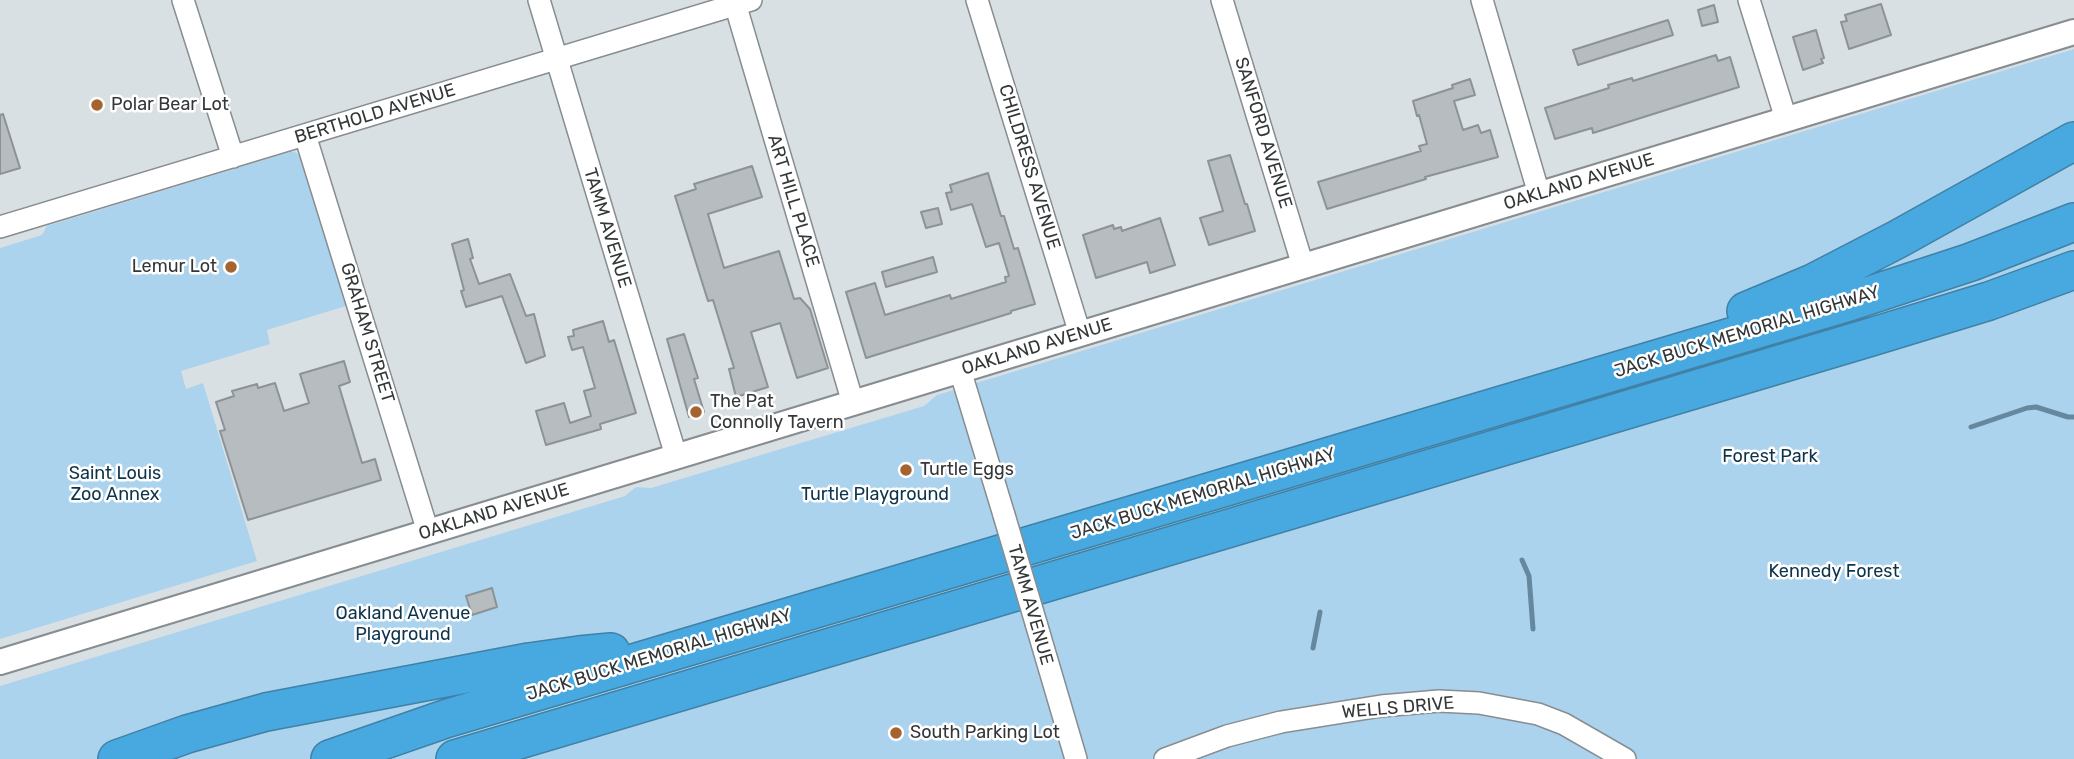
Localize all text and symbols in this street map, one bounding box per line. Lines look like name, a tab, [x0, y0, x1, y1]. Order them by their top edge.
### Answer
street label: SANFORD AVENUE	[1230, 55, 1296, 211]
street label: BERTHOLD AVENUE	[292, 79, 458, 149]
street label: CHILDRESS AVENUE	[994, 82, 1064, 252]
place label: Polar Bear Lot	[111, 94, 229, 116]
marker: Polar Bear Lot	[89, 97, 105, 113]
street label: ART HILL PLACE	[763, 132, 823, 270]
street label: OAKLAND AVENUE	[1501, 149, 1657, 215]
street label: TAMM AVENUE	[579, 166, 635, 290]
place label: Lemur Lot	[132, 256, 217, 278]
marker: Lemur Lot	[223, 259, 239, 275]
street label: GRAHAM STREET	[335, 260, 399, 406]
street label: JACK BUCK MEMORIAL HIGHWAY	[1612, 281, 1882, 383]
street label: OAKLAND AVENUE	[959, 314, 1115, 380]
place label: The Pat Connolly Tavern	[710, 391, 844, 434]
marker: The Pat Connolly Tavern	[688, 404, 704, 420]
street label: JACK BUCK MEMORIAL HIGHWAY	[1068, 443, 1338, 545]
park label: Forest Park	[1722, 446, 1818, 468]
place label: Turtle Eggs	[920, 459, 1014, 481]
marker: Turtle Eggs	[898, 462, 914, 478]
park label: Saint Louis Zoo Annex	[69, 463, 161, 505]
street label: OAKLAND AVENUE	[416, 479, 572, 545]
park label: Turtle Playground	[801, 484, 949, 506]
street label: TAMM AVENUE	[1003, 542, 1057, 668]
park label: Kennedy Forest	[1769, 561, 1899, 583]
park label: Oakland Avenue Playground	[336, 603, 470, 646]
street label: JACK BUCK MEMORIAL HIGHWAY	[524, 604, 794, 706]
street label: WELLS DRIVE	[1341, 692, 1455, 724]
place label: South Parking Lot	[910, 722, 1060, 744]
marker: South Parking Lot	[888, 725, 904, 741]

